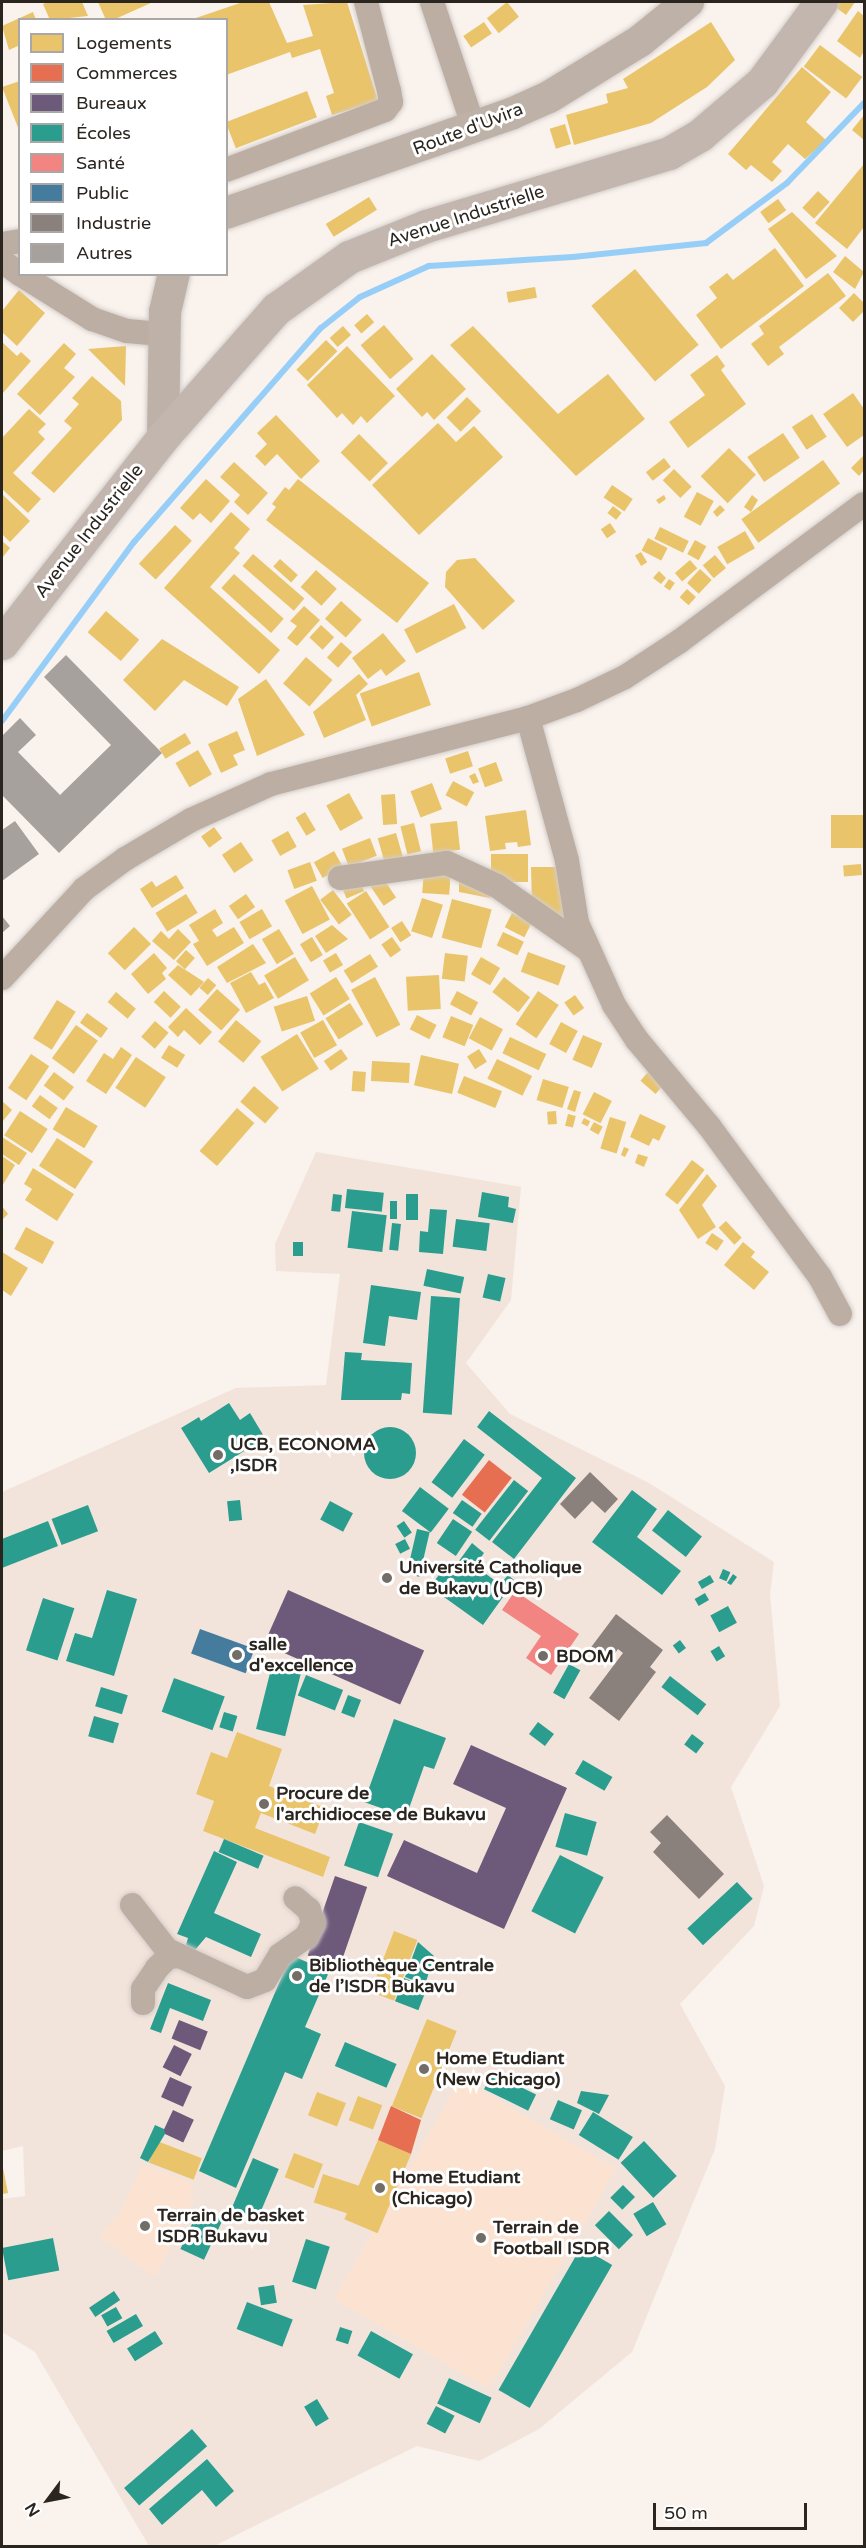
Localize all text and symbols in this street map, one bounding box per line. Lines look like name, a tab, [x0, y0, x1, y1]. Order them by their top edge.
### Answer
legend	[18, 18, 228, 276]
text: Logements	[76, 32, 172, 54]
text: Commerces	[76, 62, 177, 84]
text: Bureaux	[76, 92, 147, 114]
street label: Route d'Uvira	[410, 98, 526, 160]
text: Écoles	[76, 122, 131, 144]
text: Santé	[76, 152, 125, 174]
street label: Avenue Industrielle	[385, 180, 547, 252]
text: Public	[76, 182, 129, 204]
text: Industrie	[76, 212, 151, 234]
text: Autres	[76, 242, 132, 264]
street label: Avenue Industrielle	[30, 460, 148, 602]
place label: UCB, ECONOMA ,ISDR	[230, 1434, 376, 1476]
marker: UCB, ECONOMA ,ISDR	[211, 1448, 225, 1462]
place label: Université Catholique de Bukavu (UCB)	[399, 1557, 582, 1600]
marker: Université Catholique de Bukavu (UCB)	[380, 1571, 394, 1585]
place label: salle d'excellence	[249, 1634, 353, 1676]
place label: BDOM	[556, 1645, 614, 1667]
marker: BDOM	[534, 1647, 552, 1665]
marker: salle d'excellence	[230, 1648, 244, 1662]
place label: Procure de l'archidiocese de Bukavu	[276, 1783, 486, 1826]
marker: Procure de l'archidiocese de Bukavu	[257, 1797, 271, 1811]
place label: Bibliothèque Centrale de l’ISDR Bukavu	[309, 1955, 494, 1998]
marker: Bibliothèque Centrale de l’ISDR Bukavu	[290, 1969, 304, 1983]
place label: Home Etudiant (New Chicago)	[436, 2048, 564, 2090]
marker: Home Etudiant (New Chicago)	[417, 2062, 431, 2076]
place label: Home Etudiant (Chicago)	[392, 2167, 520, 2210]
marker: Home Etudiant (Chicago)	[373, 2181, 387, 2195]
place label: Terrain de basket ISDR Bukavu	[157, 2205, 304, 2248]
place label: Terrain de Football ISDR	[493, 2217, 610, 2260]
marker: Terrain de basket ISDR Bukavu	[138, 2219, 152, 2233]
marker: Terrain de Football ISDR	[474, 2231, 488, 2245]
north arrow	[18, 2470, 78, 2530]
scale bar	[656, 2491, 810, 2529]
text: N	[21, 2499, 45, 2520]
text: 50 m	[664, 2502, 708, 2524]

